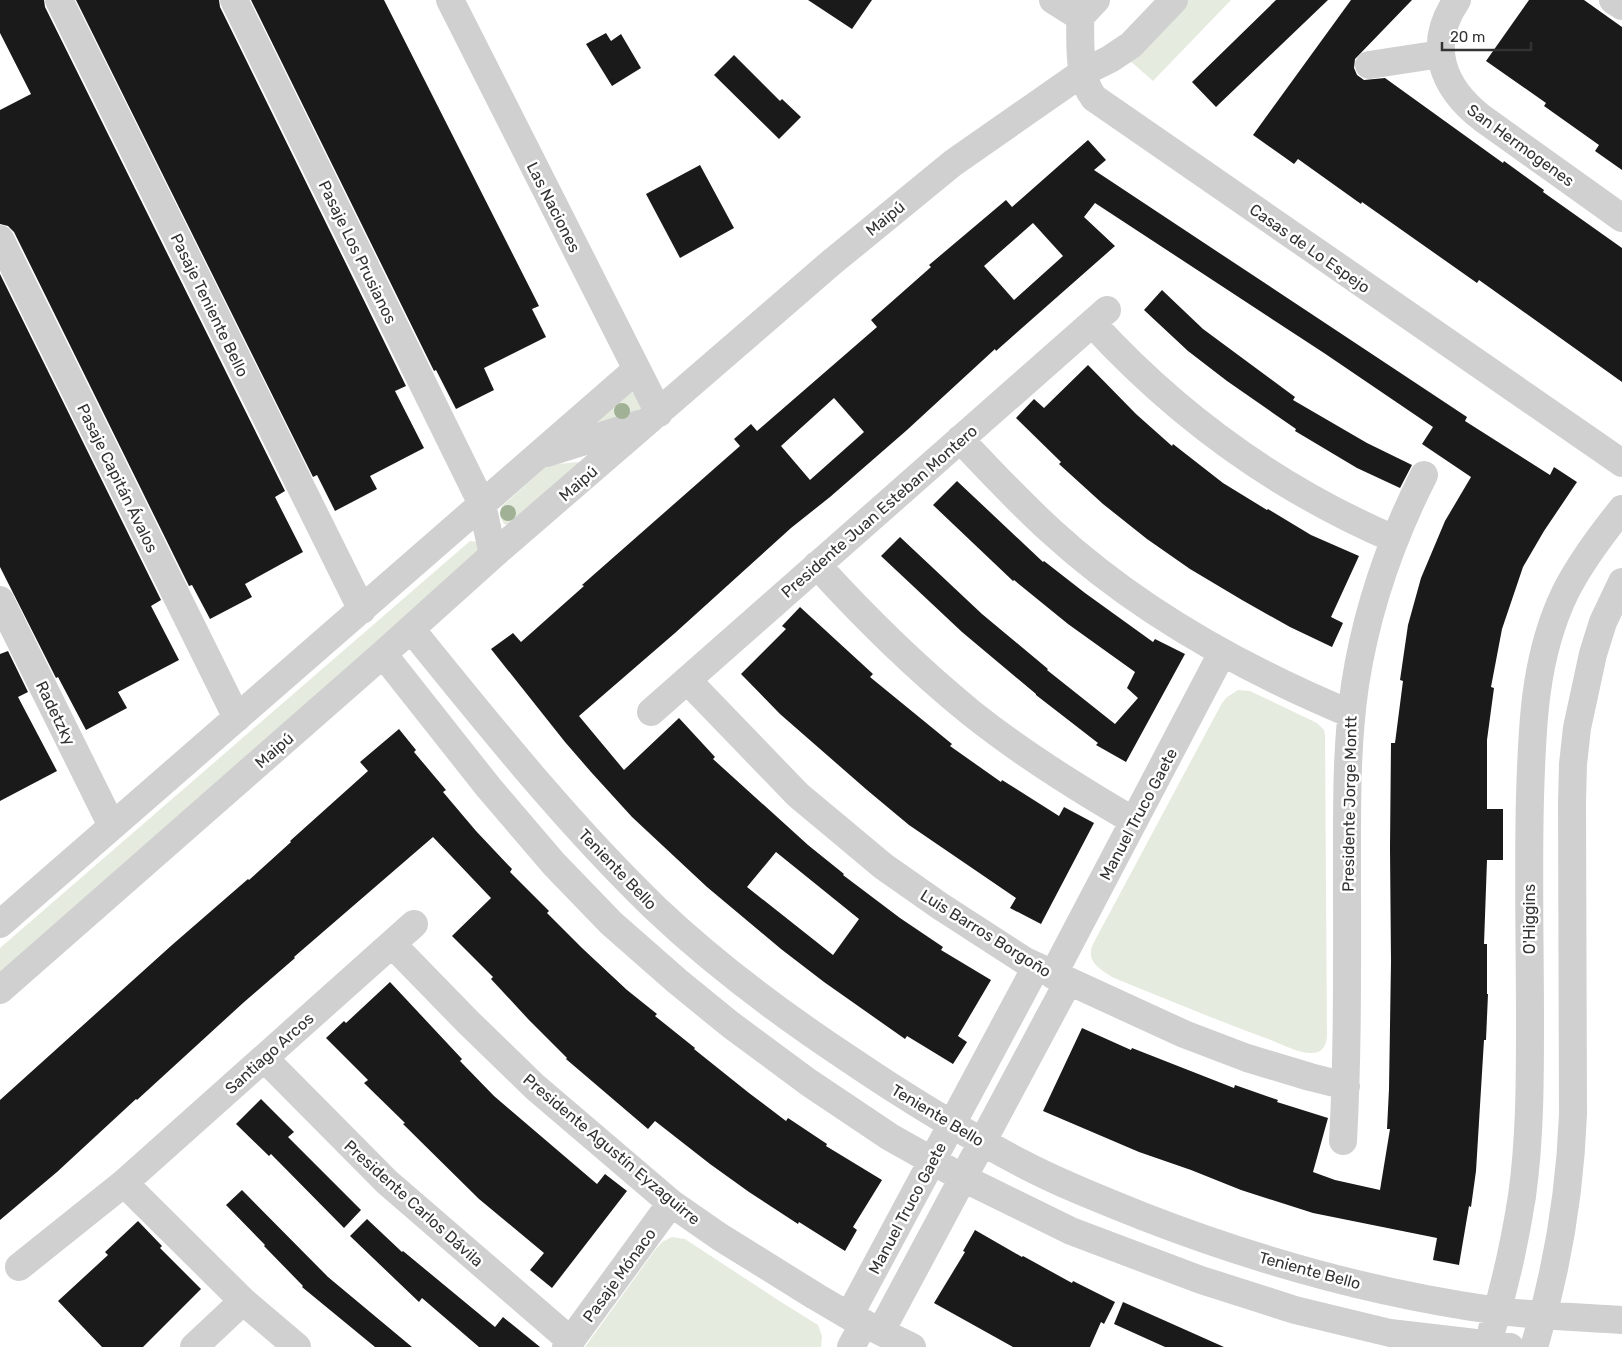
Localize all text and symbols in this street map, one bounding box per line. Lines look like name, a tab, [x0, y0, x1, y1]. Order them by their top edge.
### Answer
scale bar	[1442, 20, 1531, 52]
text: 20 m	[1450, 28, 1485, 46]
street label: San Hermogenes	[1464, 100, 1578, 191]
street label: Las Naciones	[523, 159, 584, 255]
street label: Pasaje Los Prusianos	[315, 177, 401, 327]
street label: Maipú	[862, 197, 909, 240]
street label: Casas de Lo Espejo	[1246, 200, 1374, 297]
street label: Pasaje Teniente Bello	[167, 230, 253, 380]
street label: Pasaje Capitán Ávalos	[73, 401, 162, 556]
street label: Presidente Juan Esteban Montero	[777, 421, 981, 602]
street label: Maipú	[555, 462, 601, 505]
street label: Radetzky	[32, 678, 79, 749]
street label: Presidente Jorge Montt	[1338, 716, 1361, 892]
street label: Maipú	[251, 729, 297, 772]
street label: Manuel Truco Gaete	[1096, 745, 1181, 883]
street label: Teniente Bello	[574, 825, 661, 914]
street label: O'Higgins	[1520, 884, 1539, 954]
street label: Luis Barros Borgoño	[917, 885, 1055, 981]
street label: Santiago Arcos	[221, 1009, 317, 1098]
street label: Presidente Agustín Eyzaguirre	[519, 1070, 704, 1229]
street label: Teniente Bello	[888, 1080, 987, 1150]
street label: Presidente Carlos Dávila	[340, 1136, 487, 1271]
street label: Manuel Truco Gaete	[865, 1139, 950, 1277]
street label: Pasaje Mónaco	[579, 1225, 660, 1326]
street label: Teniente Bello	[1257, 1248, 1363, 1293]

